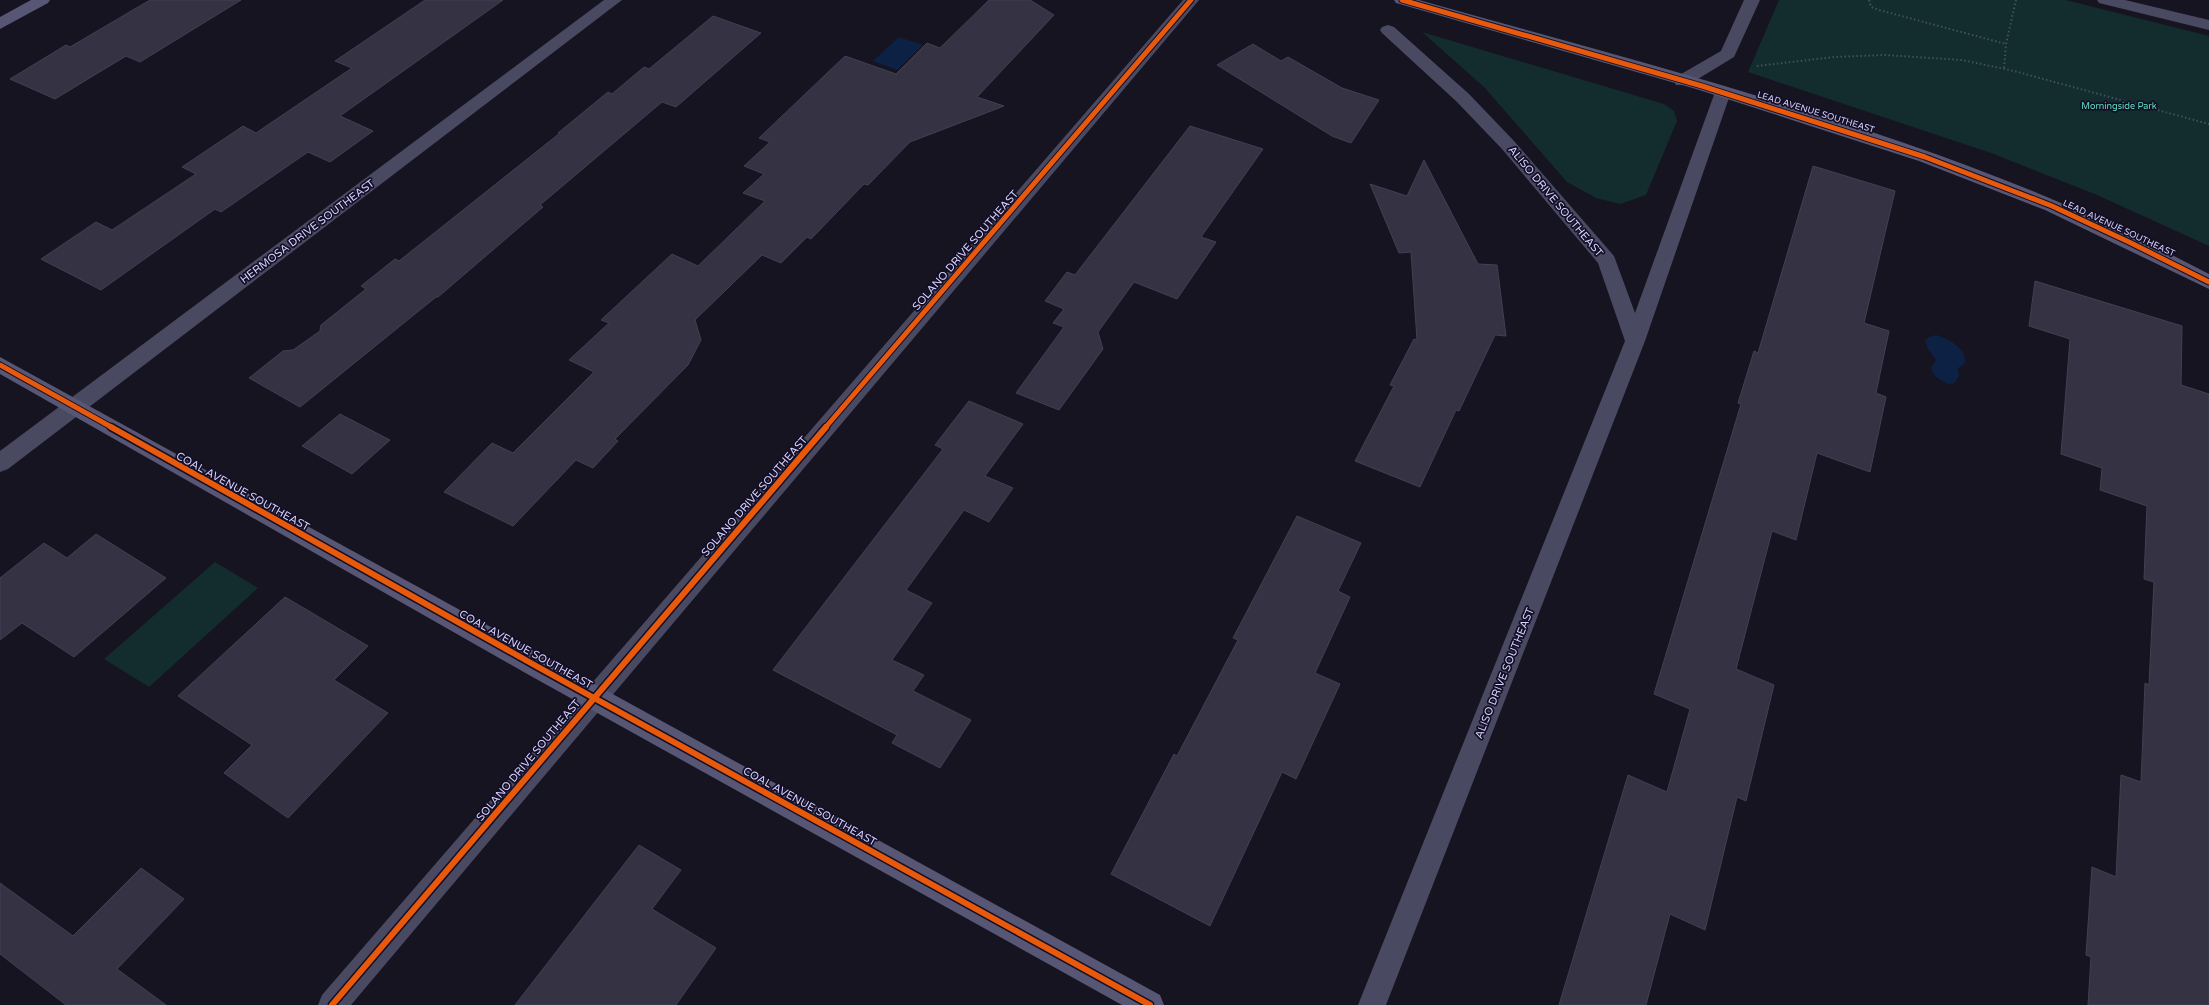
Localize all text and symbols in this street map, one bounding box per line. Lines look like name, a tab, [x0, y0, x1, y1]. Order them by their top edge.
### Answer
street label: LEAD AVENUE SOUTHEAST	[1756, 89, 1876, 136]
park label: Morningside Park	[2081, 101, 2157, 112]
street label: ALISO DRIVE SOUTHEAST	[1506, 143, 1606, 259]
street label: HERMOSA DRIVE SOUTHEAST	[238, 176, 377, 286]
street label: SOLANO DRIVE SOUTHEAST	[910, 187, 1021, 313]
street label: LEAD AVENUE SOUTHEAST	[2061, 198, 2177, 259]
street label: SOLANO DRIVE SOUTHEAST	[699, 433, 810, 559]
street label: COAL AVENUE SOUTHEAST	[174, 449, 312, 534]
street label: ALISO DRIVE SOUTHEAST	[1472, 605, 1537, 741]
street label: COAL AVENUE SOUTHEAST	[457, 607, 595, 692]
street label: SOLANO DRIVE SOUTHEAST	[474, 697, 583, 824]
street label: COAL AVENUE SOUTHEAST	[741, 764, 879, 849]

